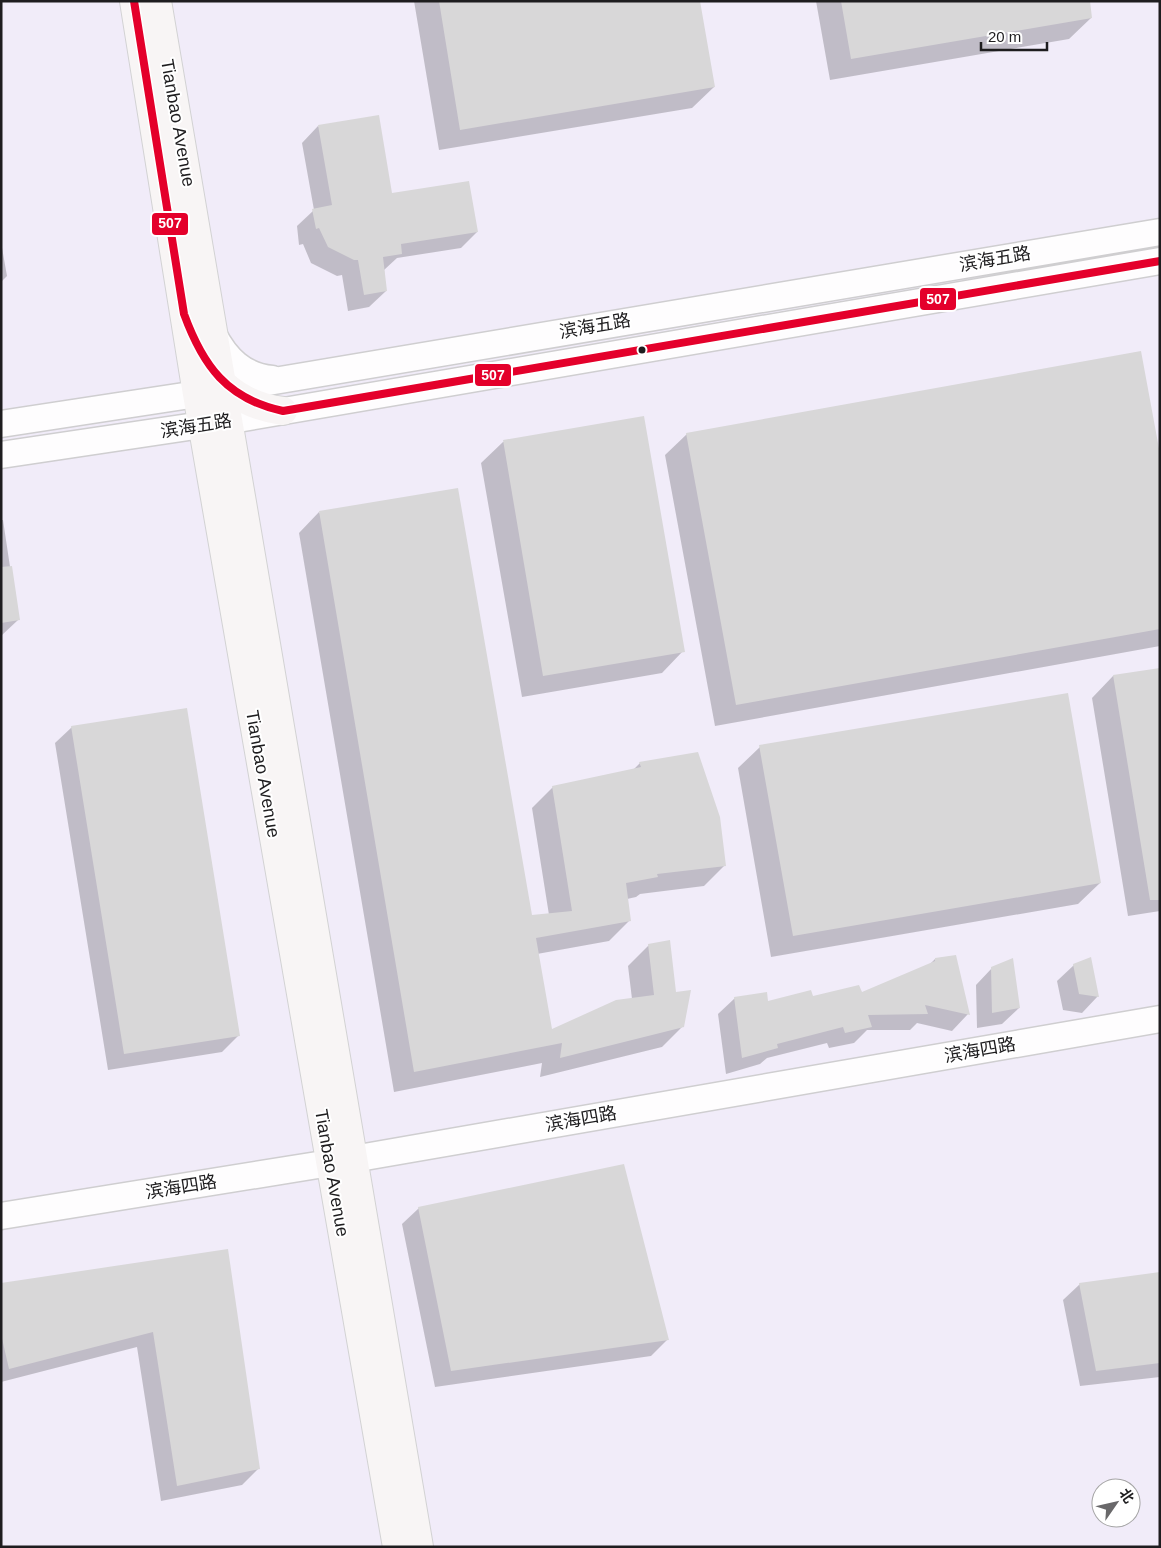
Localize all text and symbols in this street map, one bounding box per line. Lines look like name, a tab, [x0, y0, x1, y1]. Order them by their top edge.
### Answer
scale bar	[981, 20, 1047, 52]
text: 20 m	[988, 28, 1021, 45]
street label: Tianbao Avenue	[157, 58, 199, 188]
line badge: 507	[151, 212, 189, 236]
text: 507	[158, 215, 182, 231]
street label: 滨海五路	[958, 243, 1032, 275]
line badge: 507	[919, 287, 957, 311]
text: 507	[926, 291, 950, 307]
street label: 滨海五路	[558, 310, 632, 342]
unlabelled marker	[637, 345, 647, 355]
line badge: 507	[474, 363, 512, 387]
text: 507	[481, 367, 505, 383]
street label: 滨海五路	[159, 410, 233, 442]
street label: Tianbao Avenue	[242, 709, 284, 839]
street label: 滨海四路	[943, 1034, 1017, 1066]
street label: 滨海四路	[544, 1103, 618, 1135]
street label: Tianbao Avenue	[311, 1108, 353, 1238]
street label: 滨海四路	[144, 1171, 218, 1203]
north arrow	[1091, 1478, 1141, 1528]
text: 北	[1116, 1485, 1137, 1506]

